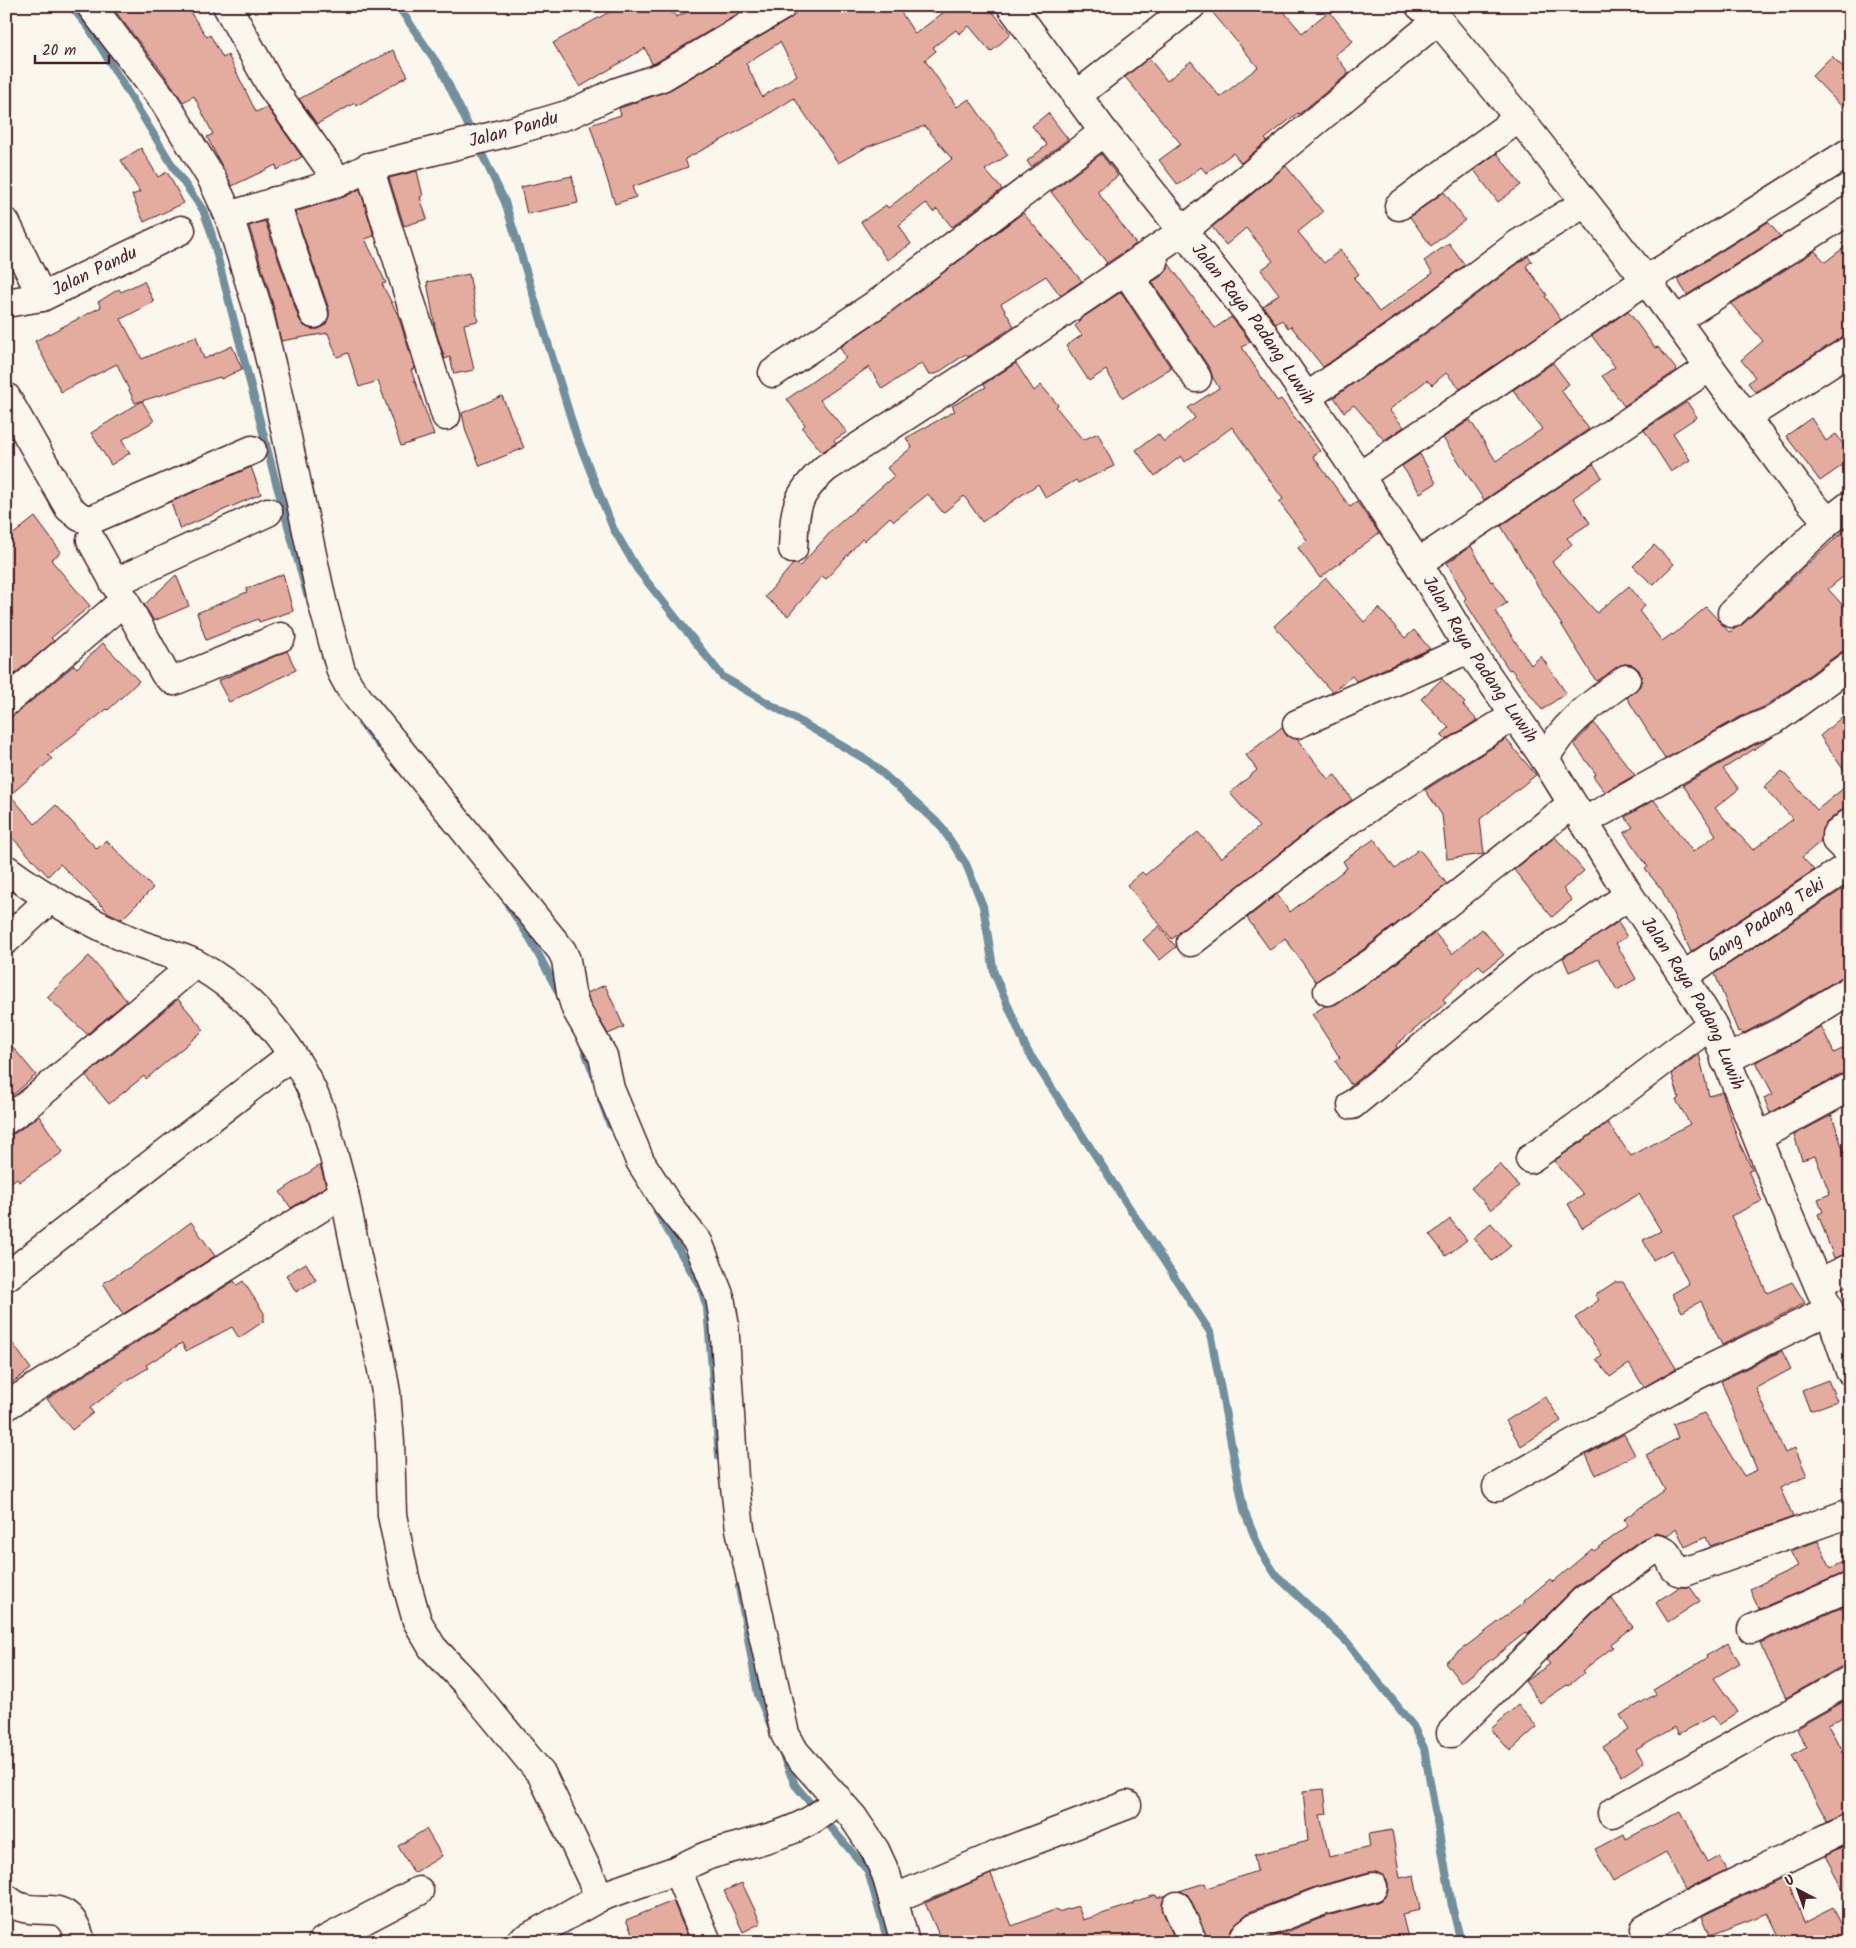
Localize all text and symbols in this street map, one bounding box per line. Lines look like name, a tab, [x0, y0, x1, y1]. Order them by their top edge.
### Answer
scale bar	[35, 32, 109, 64]
text: 20 m	[42, 39, 76, 63]
street label: Jalan Pandu	[466, 104, 562, 156]
street label: Jalan Raya Padang Luwih	[1183, 237, 1322, 411]
street label: Jalan Pandu	[47, 238, 143, 305]
street label: Jalan Raya Padang Luwih	[1414, 570, 1545, 750]
street label: Gang Padang Teki	[1701, 870, 1832, 970]
street label: Jalan Raya Padang Luwih	[1633, 911, 1752, 1095]
north arrow	[1774, 1866, 1824, 1916]
text: U	[1780, 1869, 1801, 1892]

